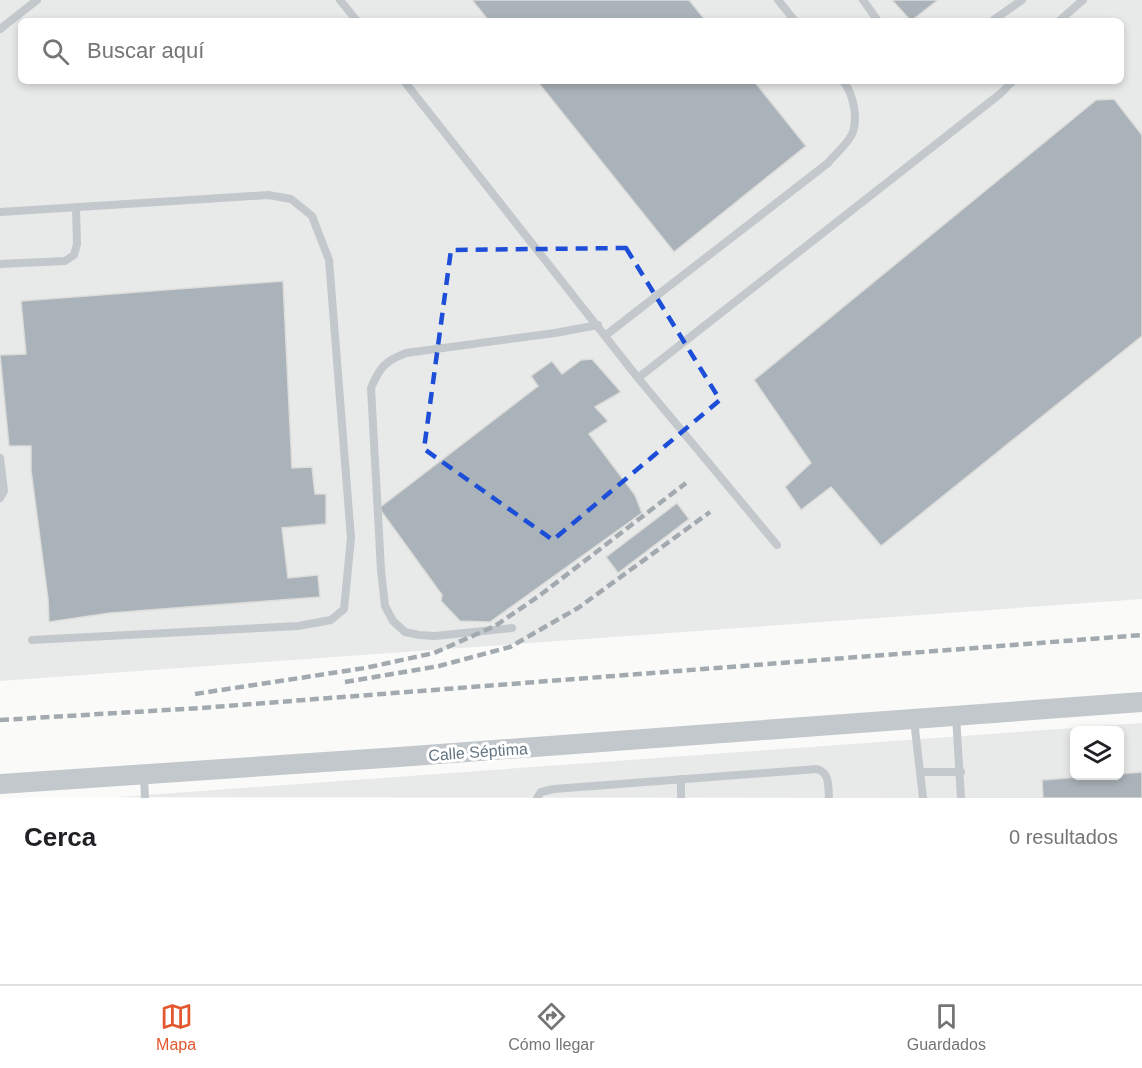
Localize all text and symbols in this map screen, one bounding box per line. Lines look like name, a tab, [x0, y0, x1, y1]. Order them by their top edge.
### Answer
search box	[18, 18, 1124, 84]
icon: search	[39, 35, 72, 68]
text: Buscar aquí	[87, 38, 204, 63]
map controls	[1070, 726, 1124, 780]
button: layers	[1070, 726, 1124, 780]
street label: Calle Séptima	[428, 740, 528, 764]
text: Cerca	[24, 822, 96, 852]
text: 0 resultados	[1009, 826, 1118, 848]
tab: Mapa	[156, 1000, 196, 1054]
tab: Cómo llegar	[508, 1000, 595, 1054]
tab: Guardados	[907, 1000, 986, 1054]

